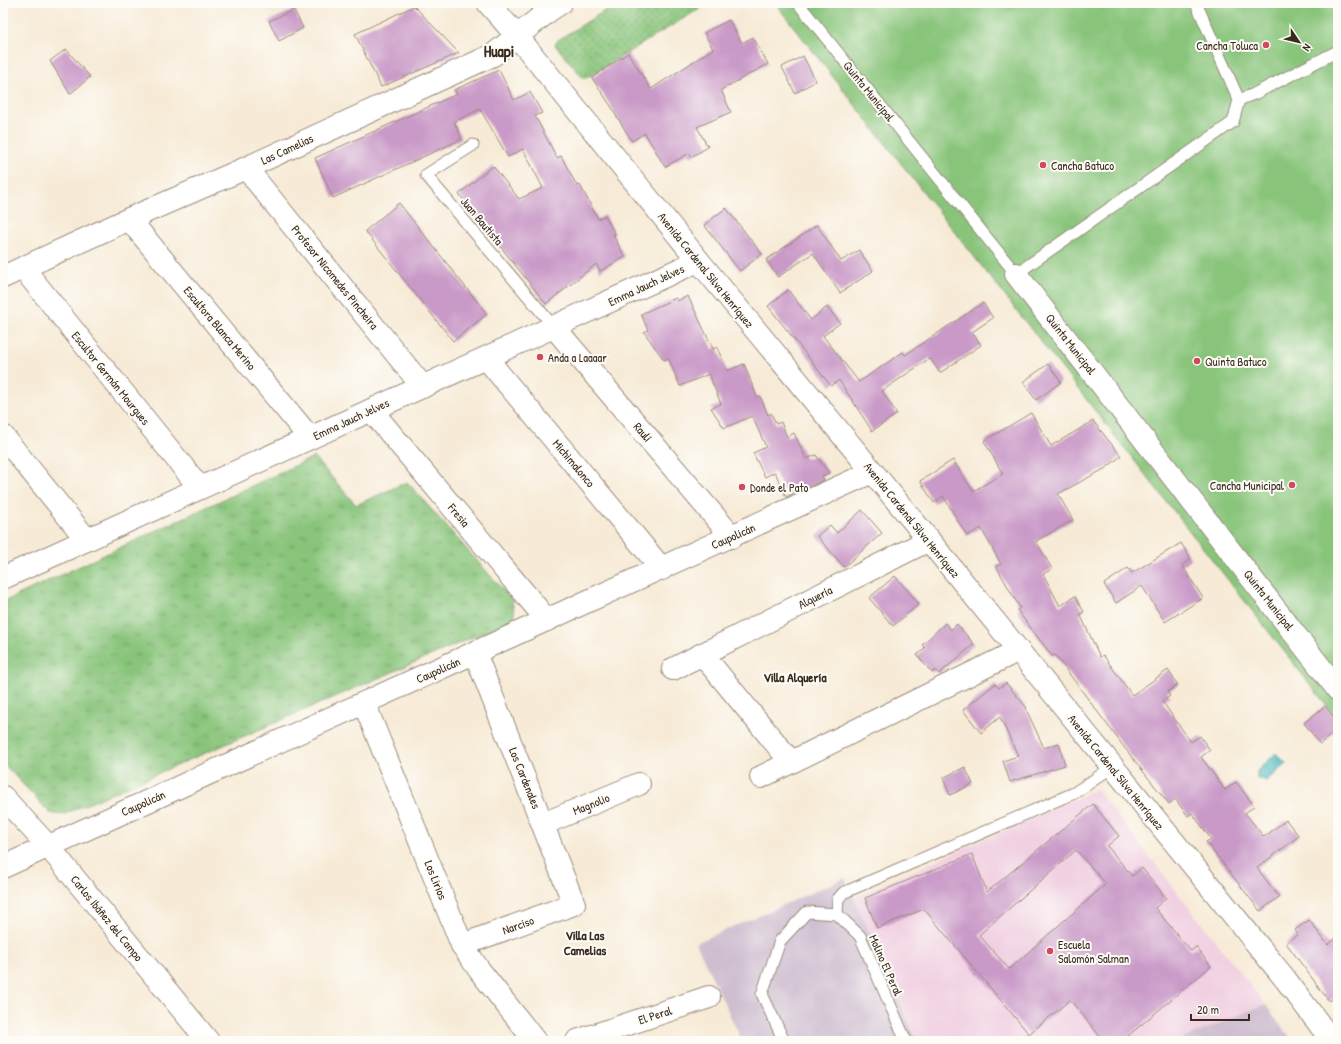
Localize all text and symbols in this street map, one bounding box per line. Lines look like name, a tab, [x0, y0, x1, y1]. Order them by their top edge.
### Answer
north arrow	[1279, 22, 1319, 62]
place label: Cancha Toluca	[1196, 37, 1258, 54]
district label: Huapi	[484, 40, 514, 63]
marker: Cancha Toluca	[1261, 40, 1271, 50]
text: N	[1300, 41, 1315, 54]
street label: Quinta Municipal	[839, 57, 899, 125]
street label: Las Camelias	[258, 129, 316, 169]
place label: Cancha Batuco	[1051, 157, 1114, 174]
marker: Cancha Batuco	[1038, 160, 1048, 170]
street label: Juan Bautista	[457, 193, 507, 249]
street label: Avenida Cardenal Silva Henríquez	[654, 209, 758, 331]
street label: Profesor Nicomedes Pincheira	[288, 221, 383, 333]
street label: Emma Jauch Jelves	[605, 260, 687, 310]
street label: Escultora Blanca Merino	[180, 282, 260, 374]
street label: Quinta Municipal	[1042, 310, 1101, 379]
street label: Escultor Germán Mourgues	[68, 328, 154, 429]
place label: Anda a Laaaar	[548, 349, 607, 366]
marker: Anda a Laaaar	[535, 352, 545, 362]
place label: Quinta Batuco	[1205, 353, 1267, 370]
marker: Quinta Batuco	[1192, 356, 1202, 366]
street label: Emma Jauch Jelves	[310, 394, 392, 444]
street label: Raulí	[630, 419, 656, 446]
street label: Michimalonco	[549, 435, 599, 491]
street label: Avenida Cardenal Silva Henríquez	[860, 459, 964, 581]
place label: Cancha Municipal	[1210, 477, 1285, 494]
place label: Donde el Pato	[750, 479, 809, 496]
marker: Cancha Municipal	[1287, 480, 1297, 490]
marker: Donde el Pato	[737, 482, 747, 492]
street label: Fresia	[444, 499, 474, 531]
street label: Caupolicán	[708, 519, 758, 553]
street label: Quinta Municipal	[1240, 566, 1299, 635]
street label: Alquería	[795, 581, 835, 613]
street label: Caupolicán	[413, 653, 463, 687]
district label: Villa Alquería	[763, 668, 827, 687]
street label: Avenida Cardenal Silva Henríquez	[1064, 711, 1168, 833]
street label: Los Cardenales	[505, 745, 545, 812]
street label: Caupolicán	[118, 786, 168, 820]
street label: Magnolio	[570, 789, 612, 819]
street label: Los Lirios	[421, 858, 452, 902]
street label: Carlos Ibáñez del Campo	[67, 871, 147, 965]
street label: Narciso	[500, 911, 536, 939]
district label: Villa Las Camelias	[564, 926, 606, 959]
street label: Molino El Peral	[865, 932, 907, 999]
place label: Escuela Salomón Salman	[1058, 936, 1129, 967]
marker: Escuela Salomón Salman	[1045, 946, 1055, 956]
scale bar	[1191, 996, 1249, 1022]
street label: El Peral	[636, 1001, 675, 1028]
text: 20 m	[1197, 1001, 1219, 1018]

